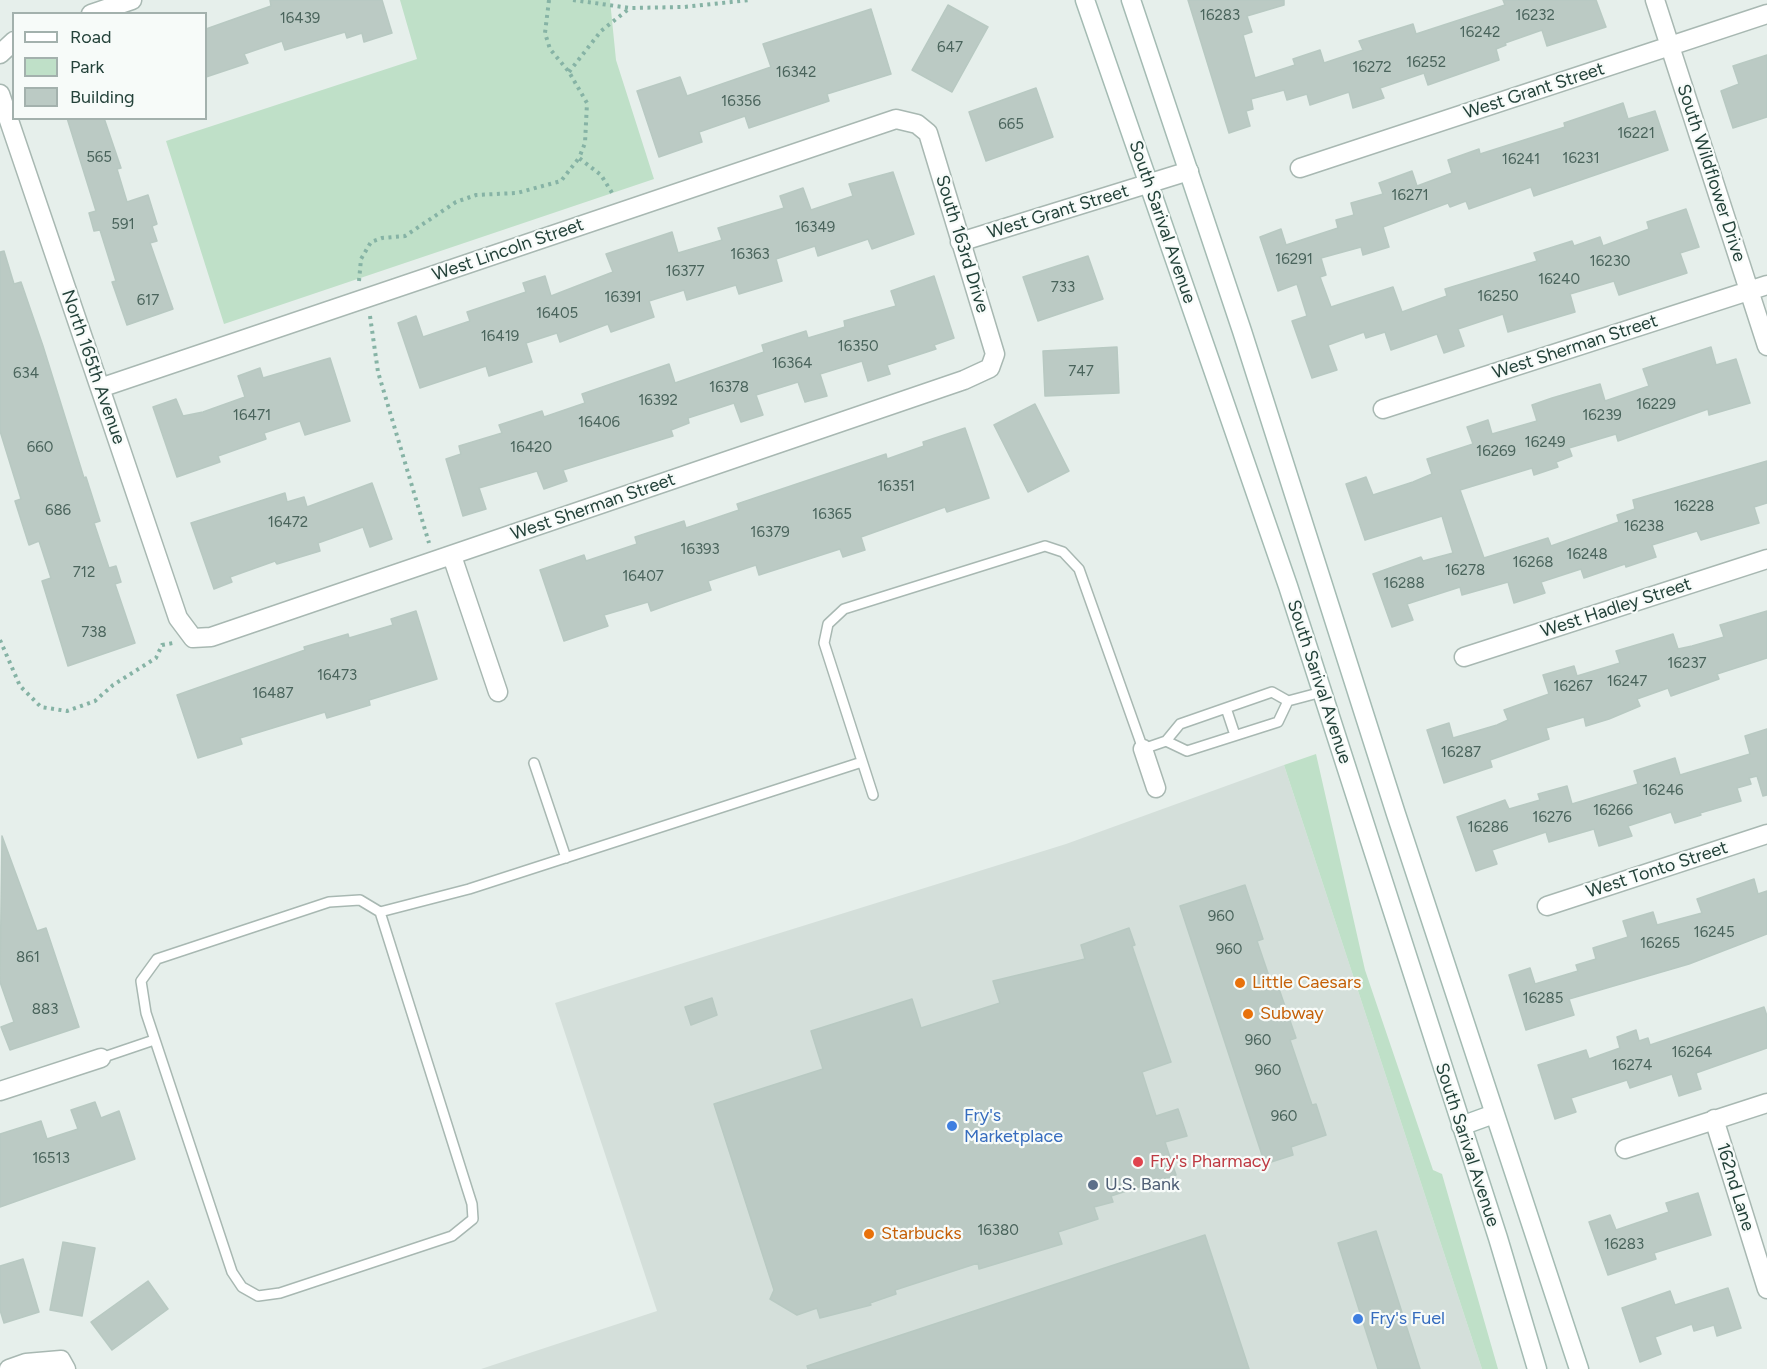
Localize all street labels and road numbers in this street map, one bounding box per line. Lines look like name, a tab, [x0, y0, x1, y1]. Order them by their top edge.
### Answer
street label: West Grant Street	[1461, 58, 1607, 124]
street label: South Wildflower Drive	[1672, 81, 1750, 265]
street label: South Sarival Avenue	[1124, 138, 1200, 306]
street label: South 163rd Drive	[931, 172, 993, 316]
street label: West Grant Street	[985, 180, 1131, 244]
street label: West Lincoln Street	[429, 214, 587, 286]
street label: North 165th Avenue	[56, 287, 130, 447]
street label: West Sherman Street	[1490, 310, 1660, 384]
street label: West Sherman Street	[508, 469, 678, 545]
street label: West Hadley Street	[1538, 573, 1694, 643]
street label: South Sarival Avenue	[1282, 597, 1356, 767]
street label: West Tonto Street	[1584, 837, 1730, 903]
street label: South Sarival Avenue	[1430, 1060, 1504, 1230]
street label: 162nd Lane	[1711, 1140, 1759, 1234]

